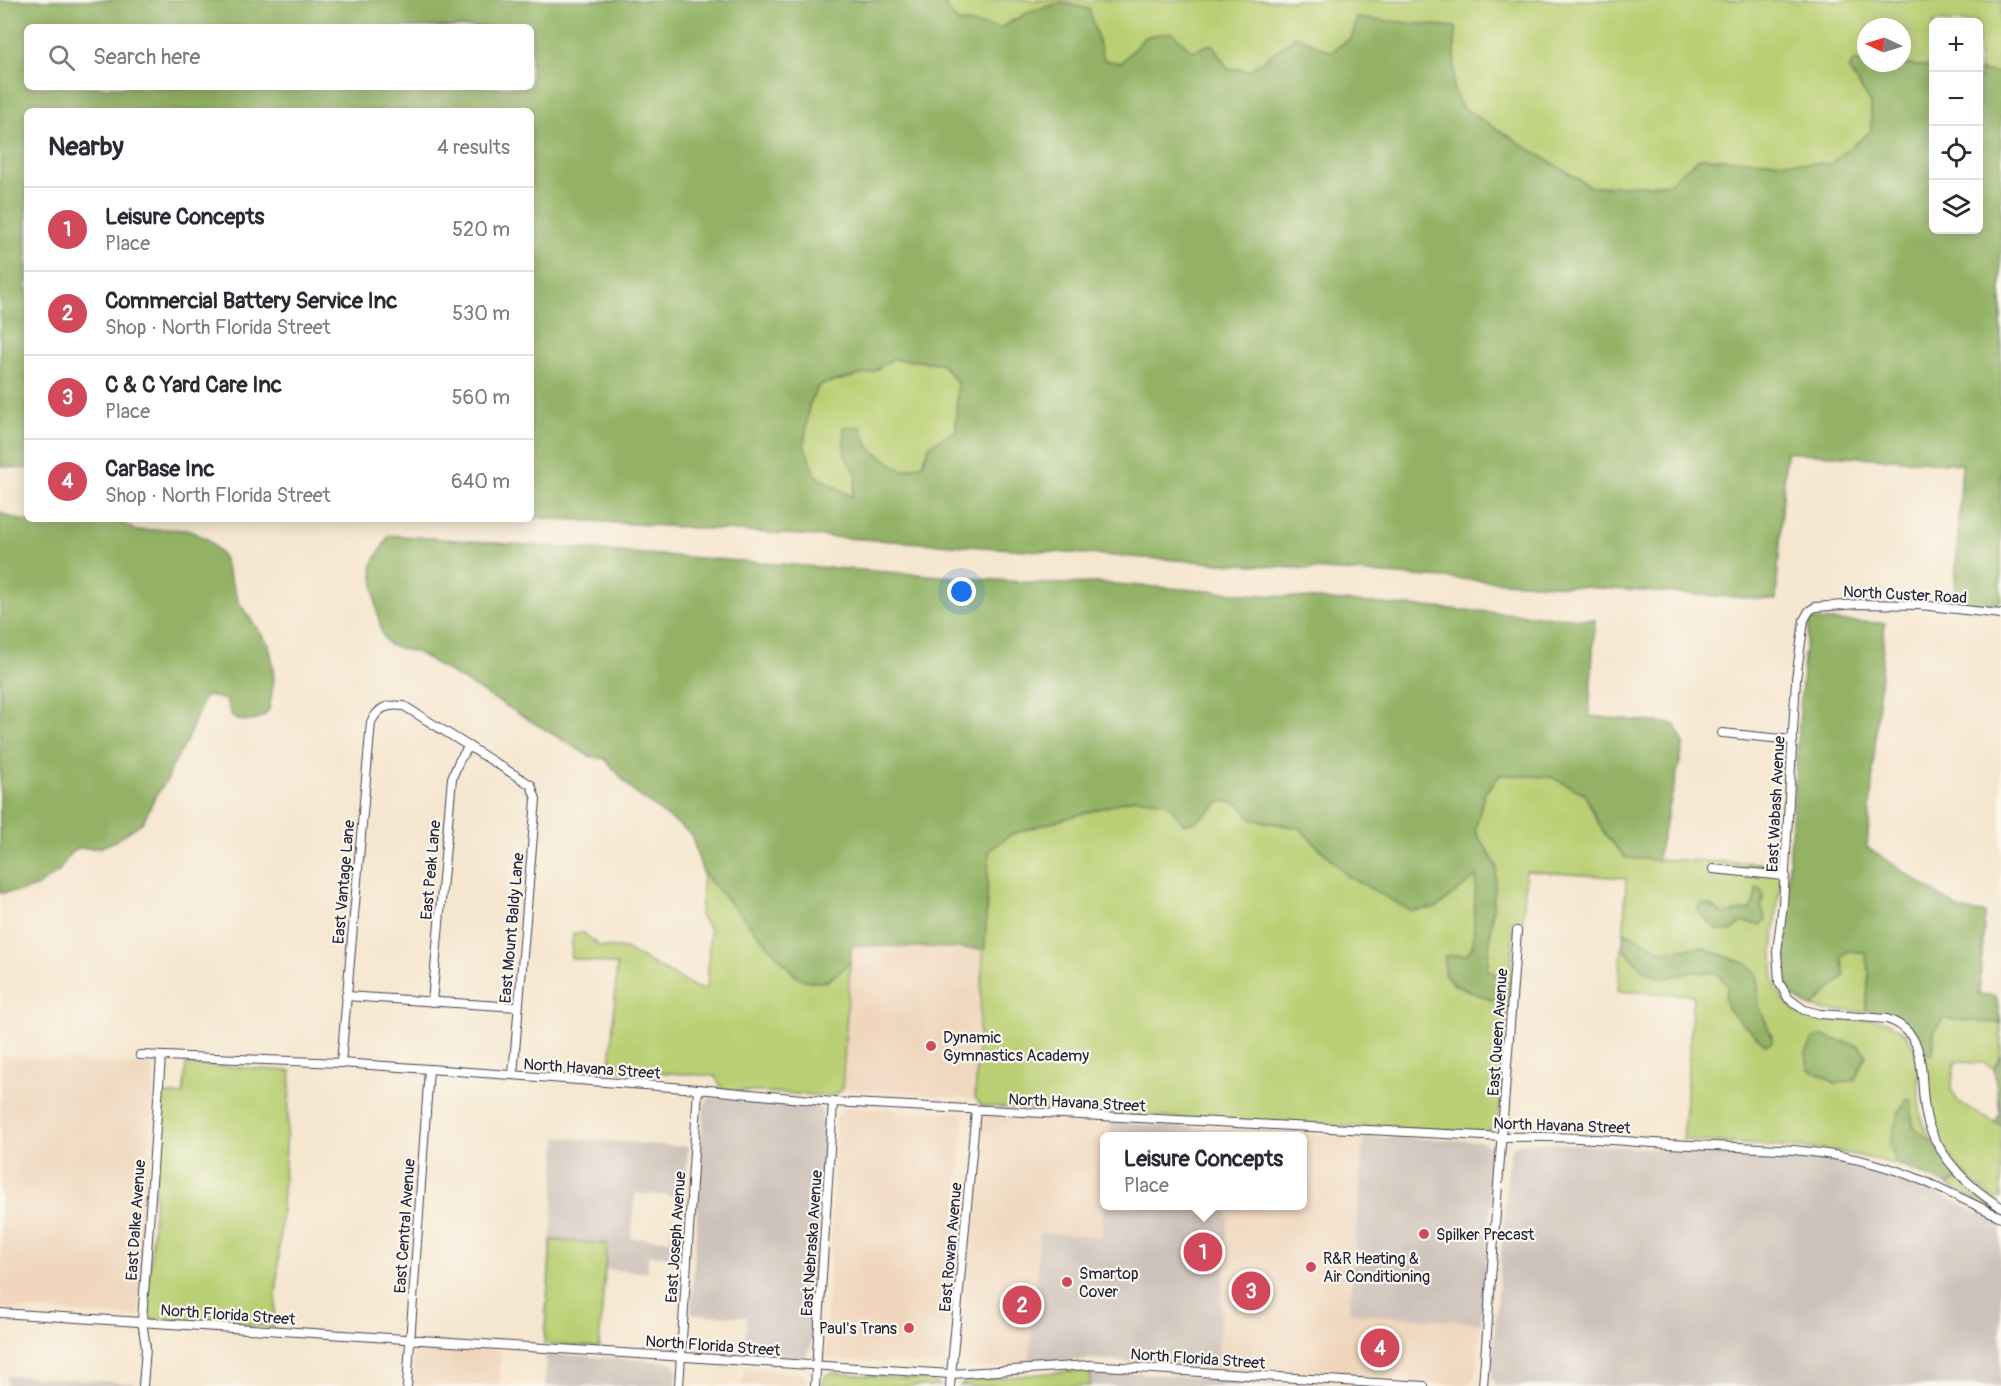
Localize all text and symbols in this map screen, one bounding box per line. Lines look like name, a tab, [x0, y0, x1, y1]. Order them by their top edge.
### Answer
north arrow	[1857, 18, 1911, 72]
map controls	[1929, 18, 1983, 234]
button: +	[1929, 18, 1983, 72]
search box	[24, 24, 534, 90]
icon: search	[45, 41, 78, 74]
text: Search here	[93, 43, 200, 71]
button: −	[1929, 72, 1983, 126]
button: locate	[1929, 126, 1983, 180]
text: Nearby	[48, 131, 124, 163]
text: 4 results	[437, 135, 510, 160]
button: layers	[1929, 180, 1983, 234]
text: Leisure Concepts	[105, 203, 264, 231]
text: 1	[64, 217, 71, 242]
text: 520 m	[452, 217, 510, 242]
text: Place	[105, 231, 150, 256]
text: Commercial Battery Service Inc	[105, 287, 397, 315]
text: 2	[62, 301, 73, 326]
text: 530 m	[452, 301, 510, 326]
text: Shop · North Florida Street	[105, 315, 331, 340]
text: C & C Yard Care Inc	[105, 371, 282, 399]
text: 3	[62, 385, 73, 410]
text: 560 m	[452, 385, 510, 410]
text: Place	[105, 399, 150, 424]
text: CarBase Inc	[105, 455, 215, 483]
text: 4	[62, 469, 73, 494]
text: 640 m	[451, 469, 510, 494]
text: Shop · North Florida Street	[105, 483, 331, 508]
your location	[947, 577, 976, 606]
street label: North Custer Road	[1842, 582, 1968, 608]
street label: East Wabash Avenue	[1762, 735, 1790, 873]
street label: East Vantage Lane	[329, 819, 359, 945]
street label: East Peak Lane	[417, 819, 445, 921]
street label: East Mount Baldy Lane	[495, 852, 529, 1004]
street label: East Queen Avenue	[1484, 968, 1512, 1097]
place label: Dynamic Gymnastics Academy	[943, 1028, 1089, 1066]
marker: Dynamic Gymnastics Academy	[924, 1039, 938, 1053]
street label: North Havana Street	[523, 1054, 662, 1084]
street label: North Havana Street	[1008, 1089, 1147, 1117]
street label: North Havana Street	[1493, 1114, 1632, 1138]
popup	[1100, 1132, 1307, 1210]
text: Leisure Concepts	[1124, 1145, 1283, 1173]
street label: East Central Avenue	[390, 1158, 420, 1294]
street label: East Dalke Avenue	[122, 1159, 150, 1281]
street label: East Nebraska Avenue	[797, 1169, 827, 1317]
street label: East Joseph Avenue	[661, 1171, 691, 1304]
text: Place	[1124, 1173, 1169, 1198]
street label: East Rowan Avenue	[935, 1181, 967, 1313]
place label: Spilker Precast	[1436, 1225, 1535, 1245]
marker: Spilker Precast	[1417, 1227, 1431, 1241]
pin: 1	[1184, 1230, 1222, 1274]
place label: R&R Heating & Air Conditioning	[1323, 1249, 1430, 1287]
marker: R&R Heating & Air Conditioning	[1304, 1260, 1318, 1274]
place label: Smartop Cover	[1079, 1264, 1138, 1302]
pin: 3	[1232, 1268, 1270, 1314]
marker: Smartop Cover	[1060, 1275, 1074, 1289]
pin: 2	[1002, 1282, 1042, 1328]
street label: North Florida Street	[160, 1300, 297, 1330]
place label: Paul's Trans	[819, 1319, 897, 1339]
marker: Paul's Trans	[902, 1321, 916, 1335]
pin: 4	[1360, 1326, 1400, 1370]
street label: North Florida Street	[645, 1331, 782, 1361]
street label: North Florida Street	[1130, 1344, 1267, 1374]

